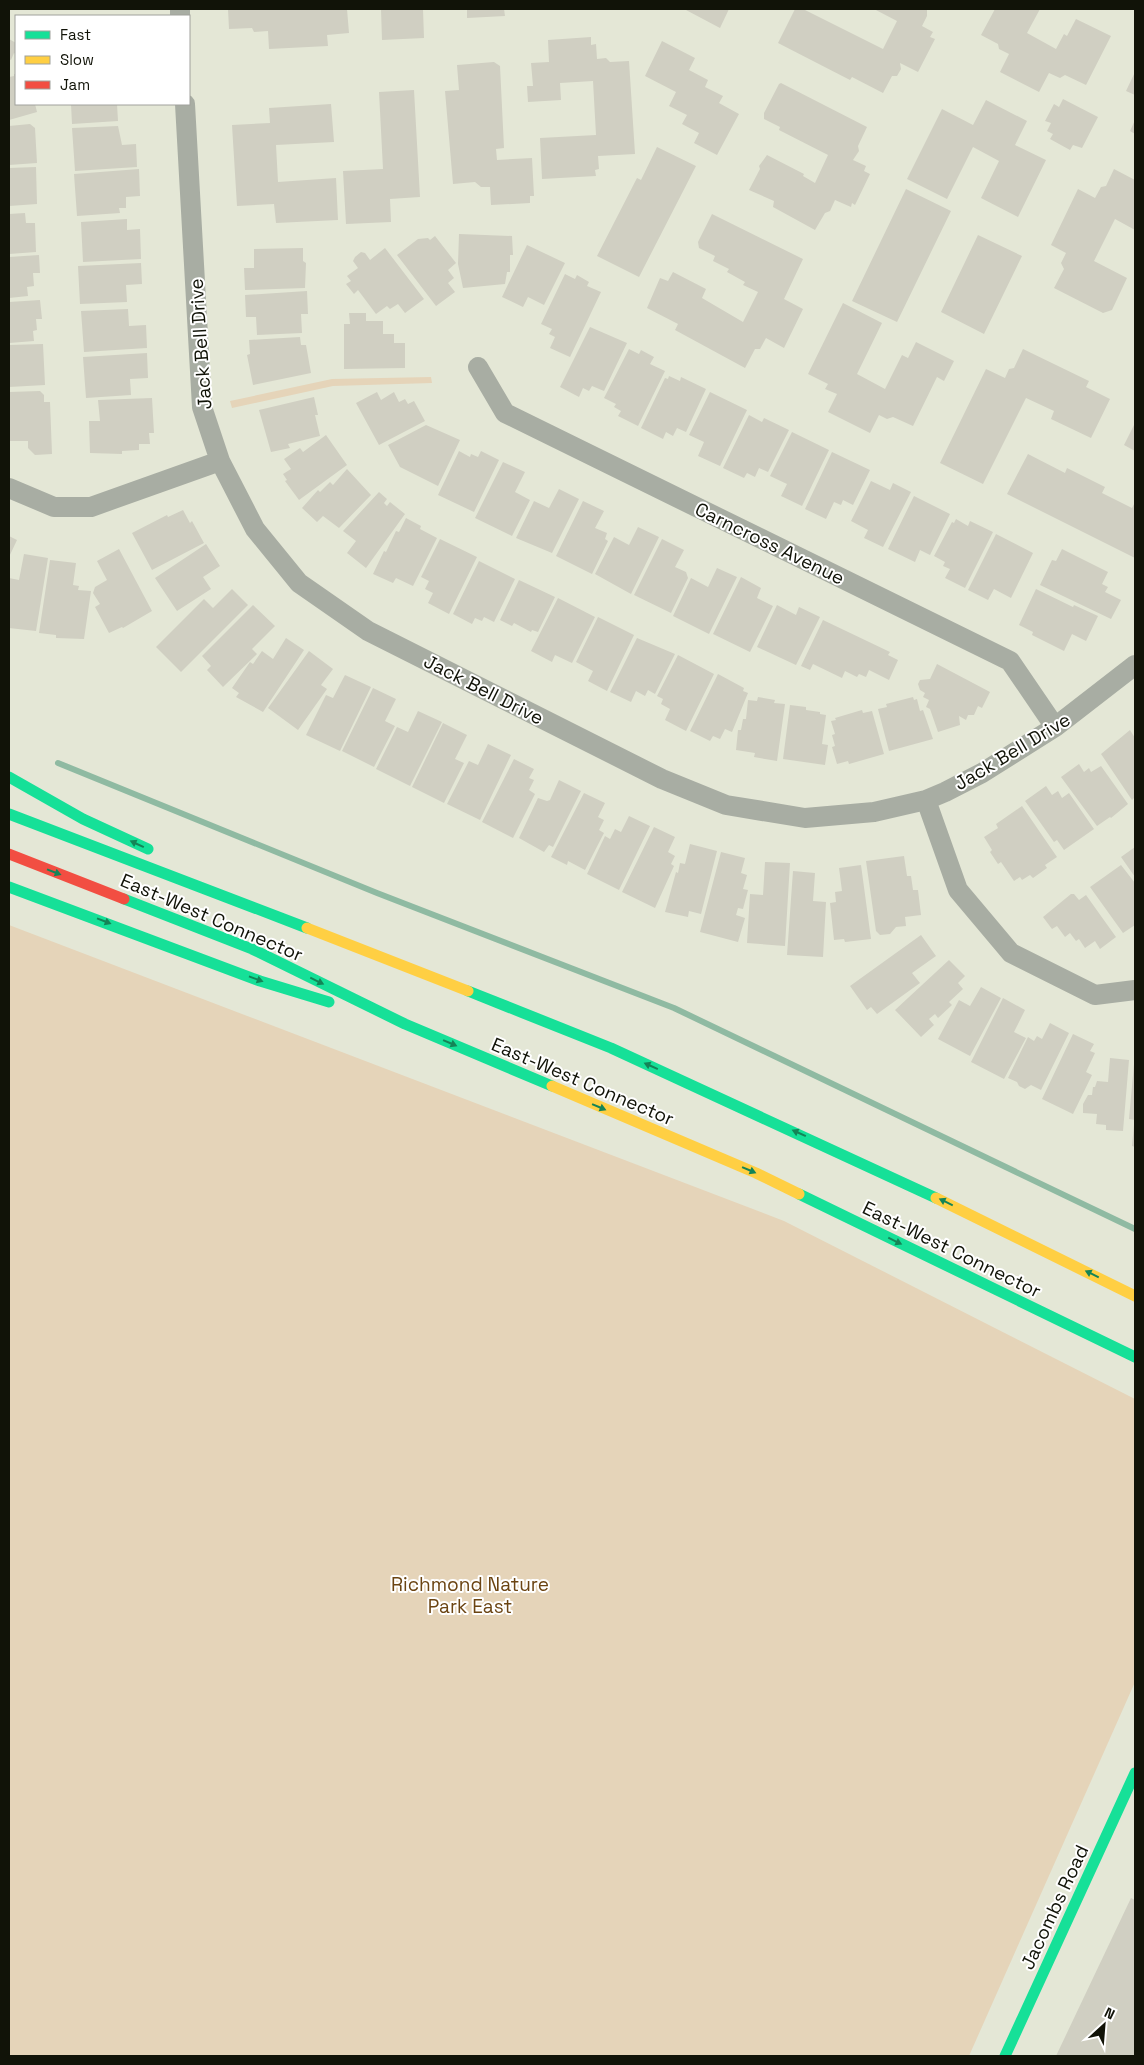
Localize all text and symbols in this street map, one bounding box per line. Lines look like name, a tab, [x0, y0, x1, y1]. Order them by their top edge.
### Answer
legend	[15, 15, 190, 105]
text: Fast	[60, 25, 91, 44]
text: Slow	[60, 50, 94, 69]
text: Jam	[60, 75, 90, 94]
street label: Jack Bell Drive	[183, 278, 218, 410]
street label: Carncross Avenue	[691, 496, 849, 591]
street label: Jack Bell Drive	[420, 648, 548, 730]
street label: Jack Bell Drive	[949, 707, 1075, 796]
one-way arrow	[130, 839, 144, 847]
one-way arrow	[47, 868, 62, 876]
street label: East-West Connector	[117, 868, 307, 967]
one-way arrow	[97, 918, 111, 926]
one-way arrow	[249, 975, 264, 983]
one-way arrow	[310, 977, 324, 985]
street label: East-West Connector	[488, 1032, 678, 1131]
one-way arrow	[443, 1040, 457, 1048]
one-way arrow	[644, 1062, 658, 1070]
one-way arrow	[592, 1103, 606, 1111]
one-way arrow	[792, 1129, 806, 1137]
one-way arrow	[742, 1167, 756, 1175]
street label: East-West Connector	[858, 1195, 1045, 1304]
one-way arrow	[939, 1198, 953, 1206]
one-way arrow	[888, 1237, 902, 1245]
one-way arrow	[1084, 1270, 1099, 1278]
park label: Richmond Nature Park East	[391, 1572, 549, 1619]
street label: Jacombs Road	[1015, 1841, 1094, 1974]
north arrow	[1079, 2000, 1129, 2050]
text: N	[1102, 2003, 1118, 2023]

